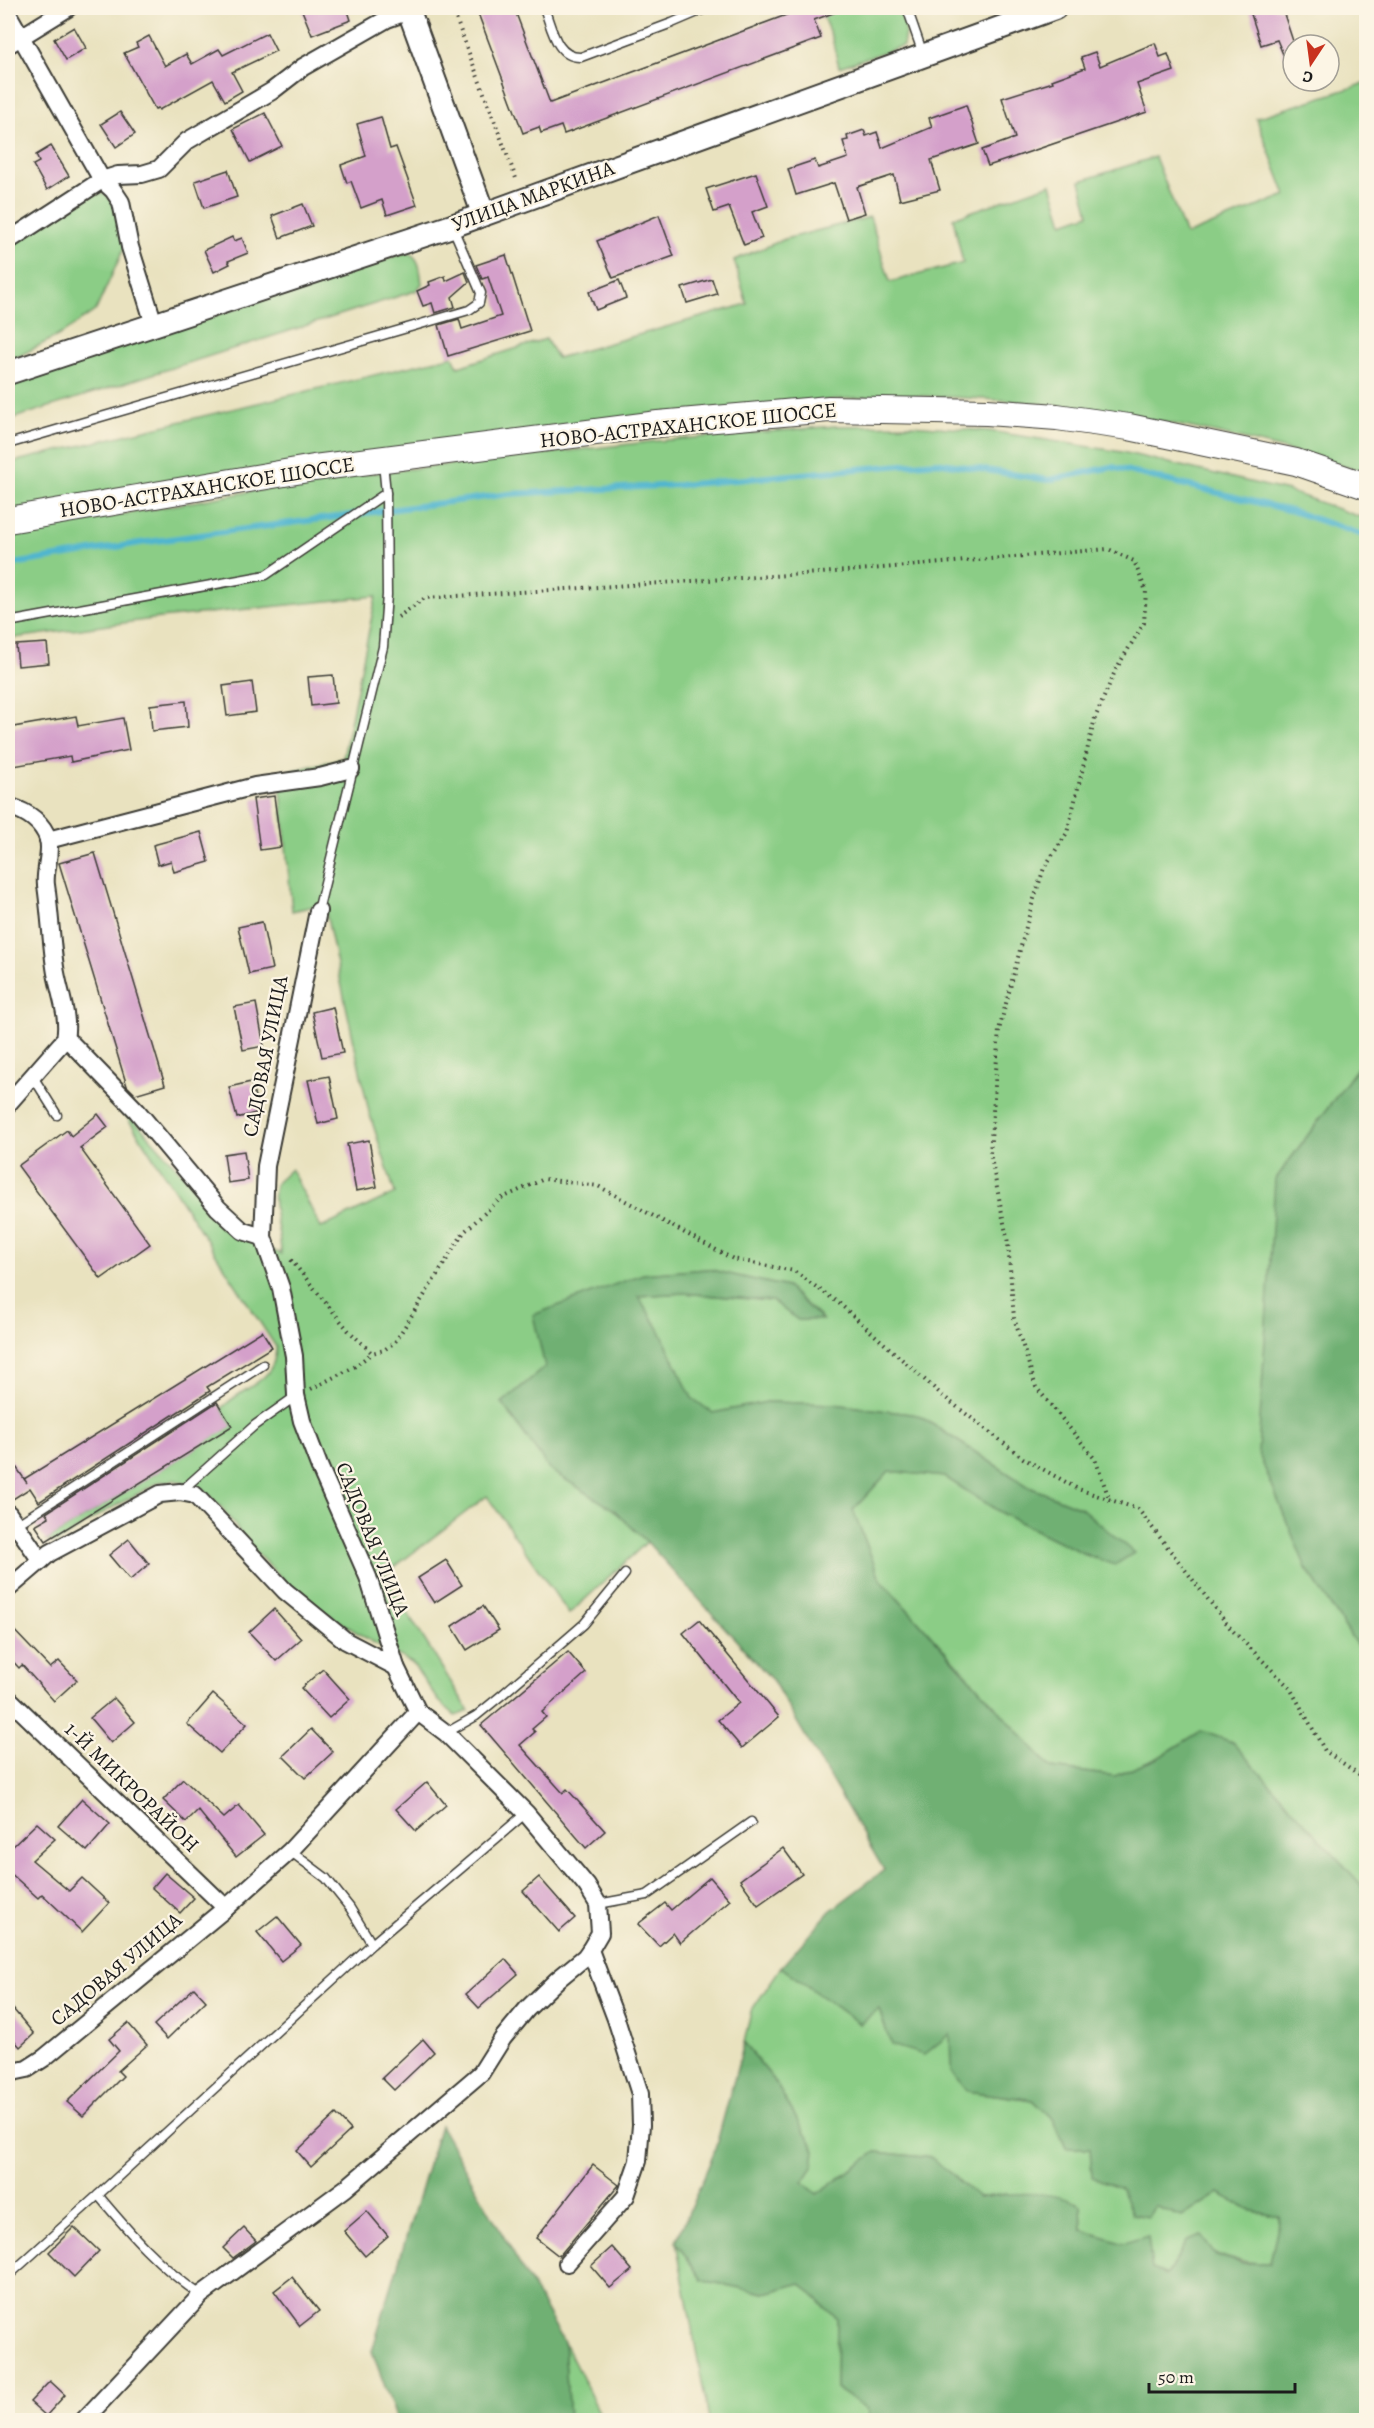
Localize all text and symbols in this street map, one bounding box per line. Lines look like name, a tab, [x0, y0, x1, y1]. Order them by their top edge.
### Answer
north arrow	[1281, 33, 1341, 93]
text: С	[1300, 65, 1315, 88]
street label: УЛИЦА МАРКИНА	[448, 153, 619, 238]
street label: НОВО-АСТРАХАНСКОЕ ШОССЕ	[538, 395, 838, 455]
street label: НОВО-АСТРАХАНСКОЕ ШОССЕ	[58, 450, 356, 524]
street label: САДОВАЯ УЛИЦА	[236, 972, 294, 1139]
street label: САДОВАЯ УЛИЦА	[329, 1458, 417, 1621]
street label: 1-Й МИКРОРАЙОН	[59, 1715, 205, 1859]
street label: САДОВАЯ УЛИЦА	[44, 1905, 188, 2032]
scale bar	[1149, 2356, 1294, 2394]
text: 50 m	[1158, 2365, 1194, 2389]

